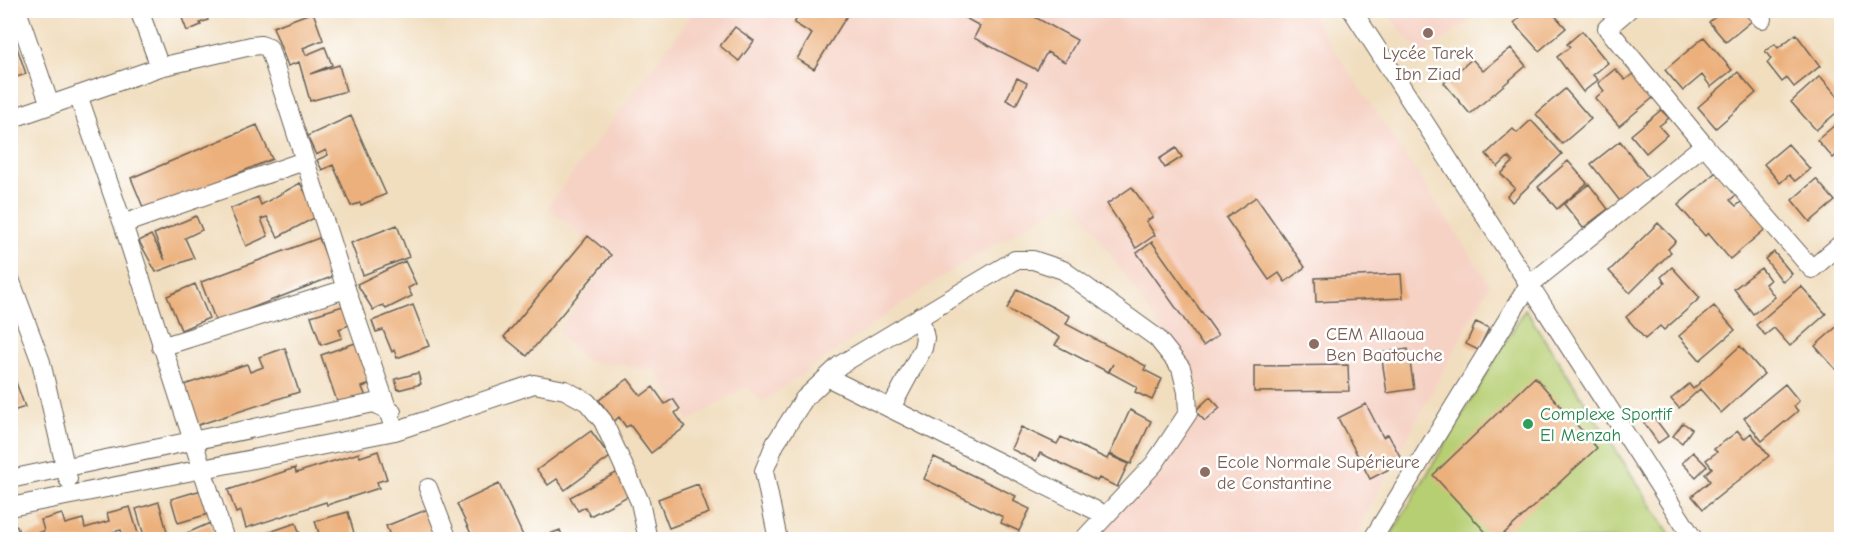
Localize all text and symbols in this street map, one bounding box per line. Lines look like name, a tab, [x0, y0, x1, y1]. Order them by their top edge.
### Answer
marker: Lycée Tarek Ibn Ziad	[1421, 26, 1435, 40]
place label: Lycée Tarek Ibn Ziad	[1382, 43, 1474, 85]
place label: CEM Allaoua Ben Baatouche	[1326, 324, 1443, 366]
marker: CEM Allaoua Ben Baatouche	[1307, 337, 1321, 351]
place label: Complexe Sportif El Menzah	[1540, 404, 1673, 446]
marker: Complexe Sportif El Menzah	[1521, 417, 1535, 431]
place label: Ecole Normale Supérieure de Constantine	[1217, 452, 1420, 494]
marker: Ecole Normale Supérieure de Constantine	[1198, 465, 1212, 479]

